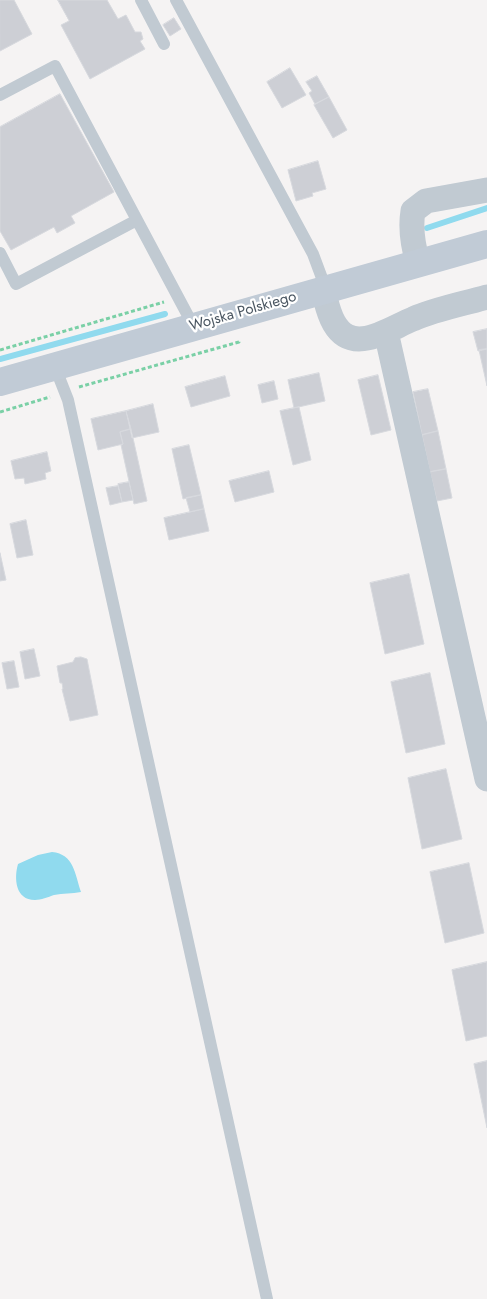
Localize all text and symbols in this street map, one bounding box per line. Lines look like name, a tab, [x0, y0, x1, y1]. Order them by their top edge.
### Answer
street label: Wojska Polskiego	[187, 288, 299, 336]

